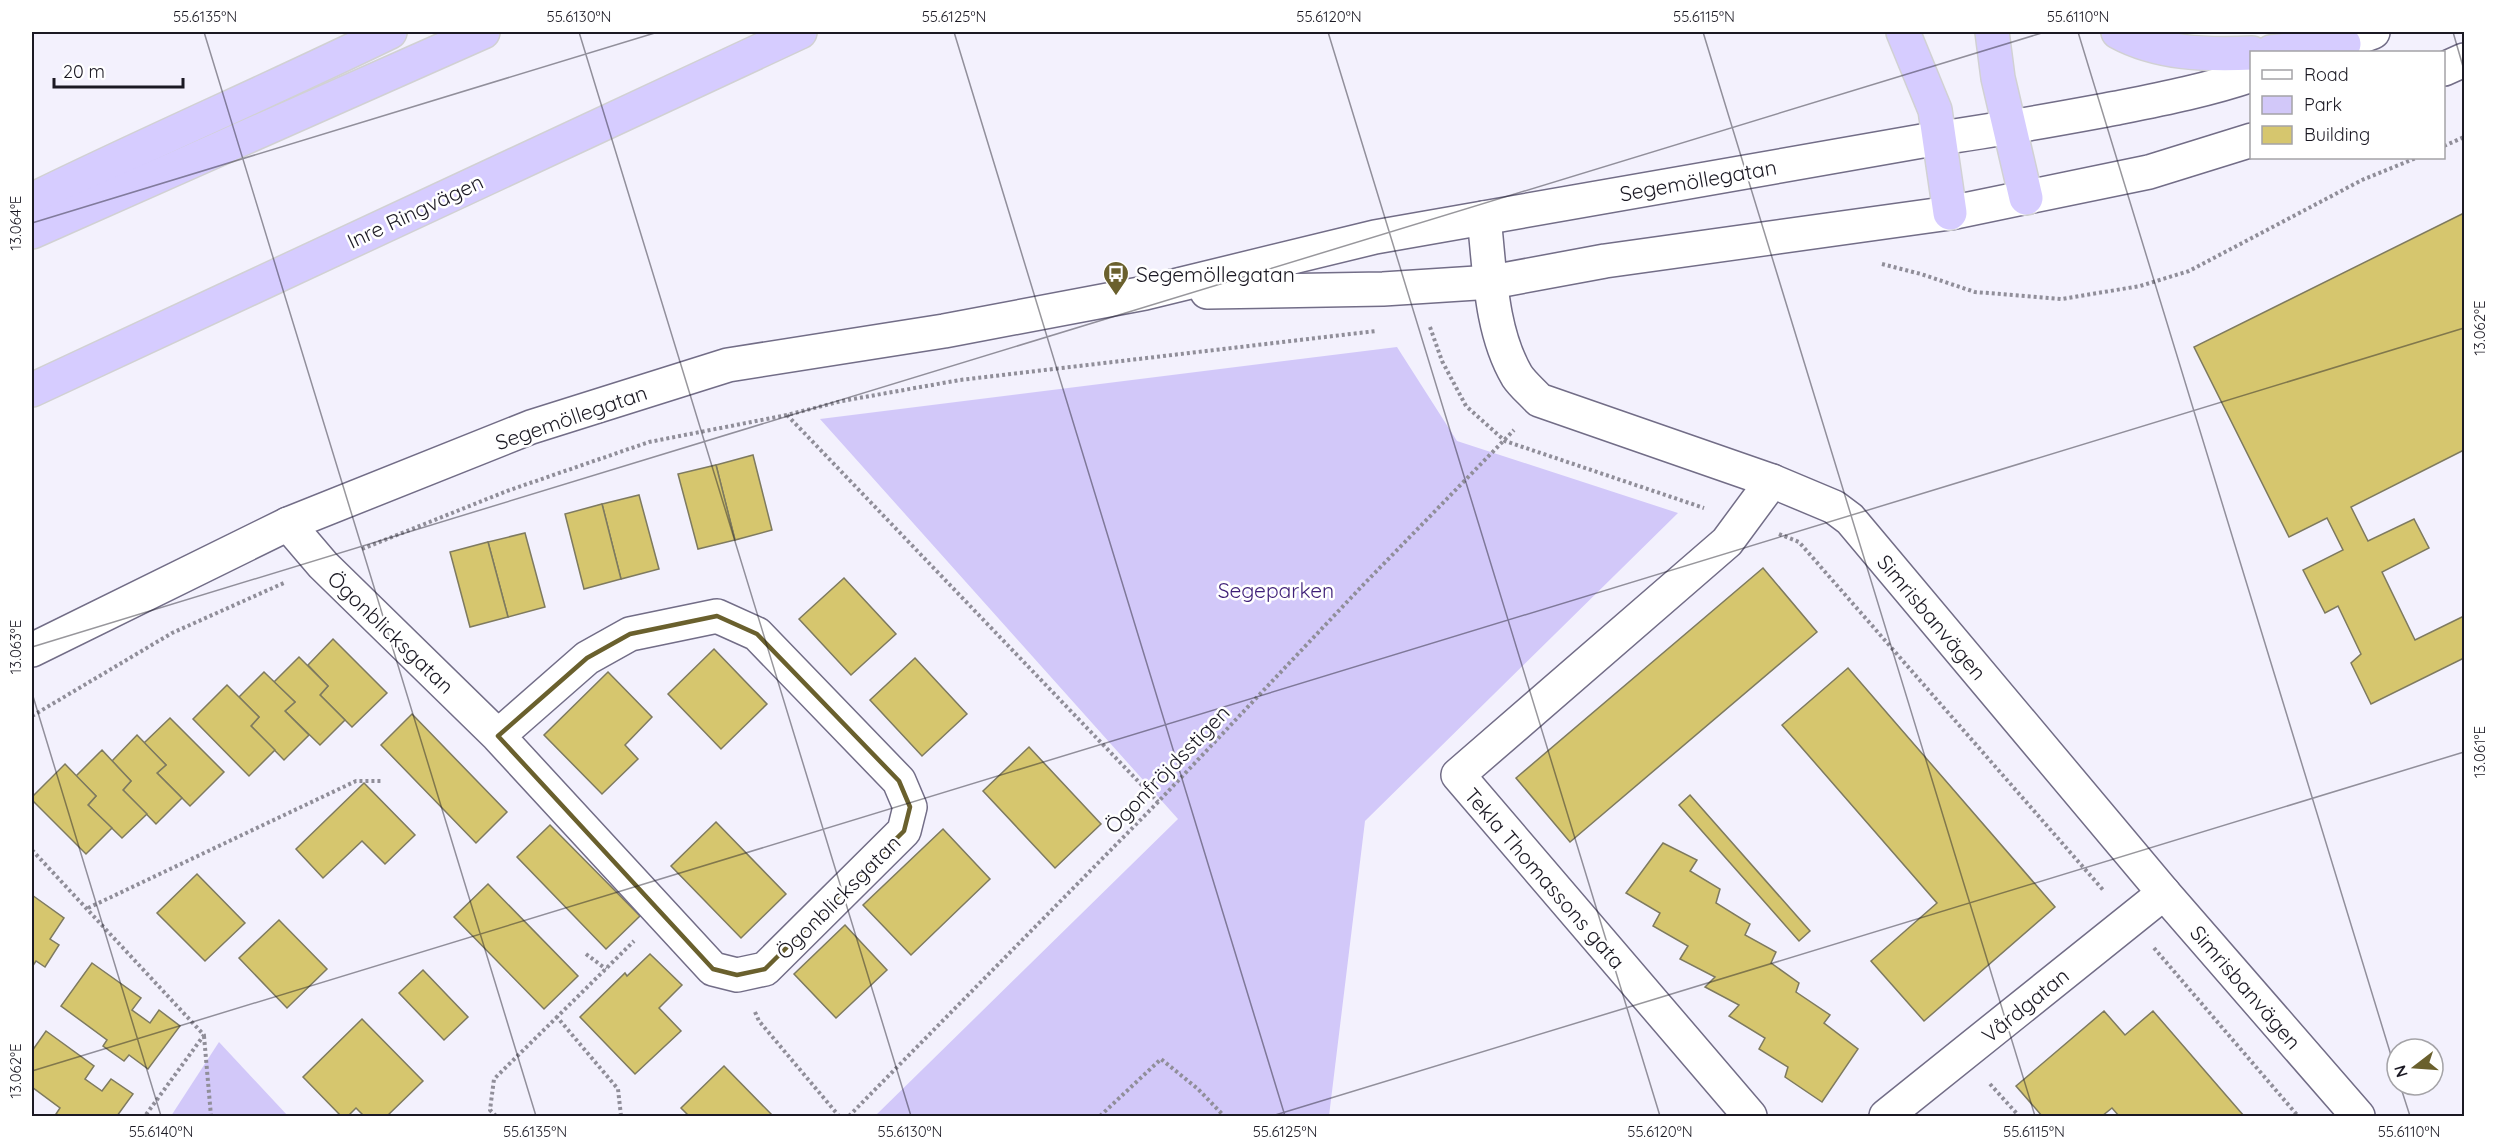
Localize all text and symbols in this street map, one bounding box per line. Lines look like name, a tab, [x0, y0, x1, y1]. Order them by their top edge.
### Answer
text: 55.6135°N	[173, 7, 237, 26]
text: 55.6130°N	[547, 7, 611, 26]
text: 55.6125°N	[922, 7, 986, 26]
text: 55.6120°N	[1296, 7, 1362, 26]
text: 55.6115°N	[1673, 7, 1735, 26]
text: 55.6110°N	[2047, 7, 2109, 26]
scale bar	[54, 51, 183, 89]
legend	[2250, 51, 2445, 159]
text: 20 m	[63, 60, 105, 83]
text: Road	[2304, 63, 2349, 86]
text: Park	[2304, 93, 2342, 116]
text: Building	[2304, 123, 2370, 146]
street label: Segemöllegatan	[1618, 153, 1778, 207]
street label: Inre Ringvägen	[343, 168, 487, 254]
text: 13.064°E	[6, 196, 25, 250]
bus stop icon: Segemöllegatan	[1101, 259, 1131, 297]
place label: Segemöllegatan	[1136, 261, 1295, 287]
text: 13.062°E	[2470, 301, 2489, 355]
street label: Segemöllegatan	[492, 379, 650, 455]
street label: Simrisbanvägen	[1872, 549, 1992, 685]
street label: Ögonblicksgatan	[323, 565, 459, 699]
park label: Segeparken	[1218, 577, 1334, 603]
text: 13.063°E	[6, 620, 25, 674]
street label: Ögonfröjdsstigen	[1099, 699, 1235, 839]
text: 13.061°E	[2470, 726, 2489, 778]
street label: Tekla Thomassons gata	[1459, 782, 1631, 974]
street label: Ögonblicksgatan	[770, 829, 906, 965]
street label: Simrisbanvägen	[2185, 920, 2307, 1054]
street label: Vårdgatan	[1976, 962, 2074, 1048]
north arrow	[2385, 1037, 2445, 1097]
text: 13.062°E	[6, 1044, 25, 1098]
text: N	[2389, 1063, 2412, 1080]
text: 55.6140°N	[129, 1122, 193, 1141]
text: 55.6135°N	[503, 1122, 567, 1141]
text: 55.6130°N	[878, 1122, 942, 1141]
text: 55.6125°N	[1253, 1122, 1317, 1141]
text: 55.6120°N	[1627, 1122, 1693, 1141]
text: 55.6115°N	[2003, 1122, 2065, 1141]
text: 55.6110°N	[2378, 1122, 2440, 1141]

